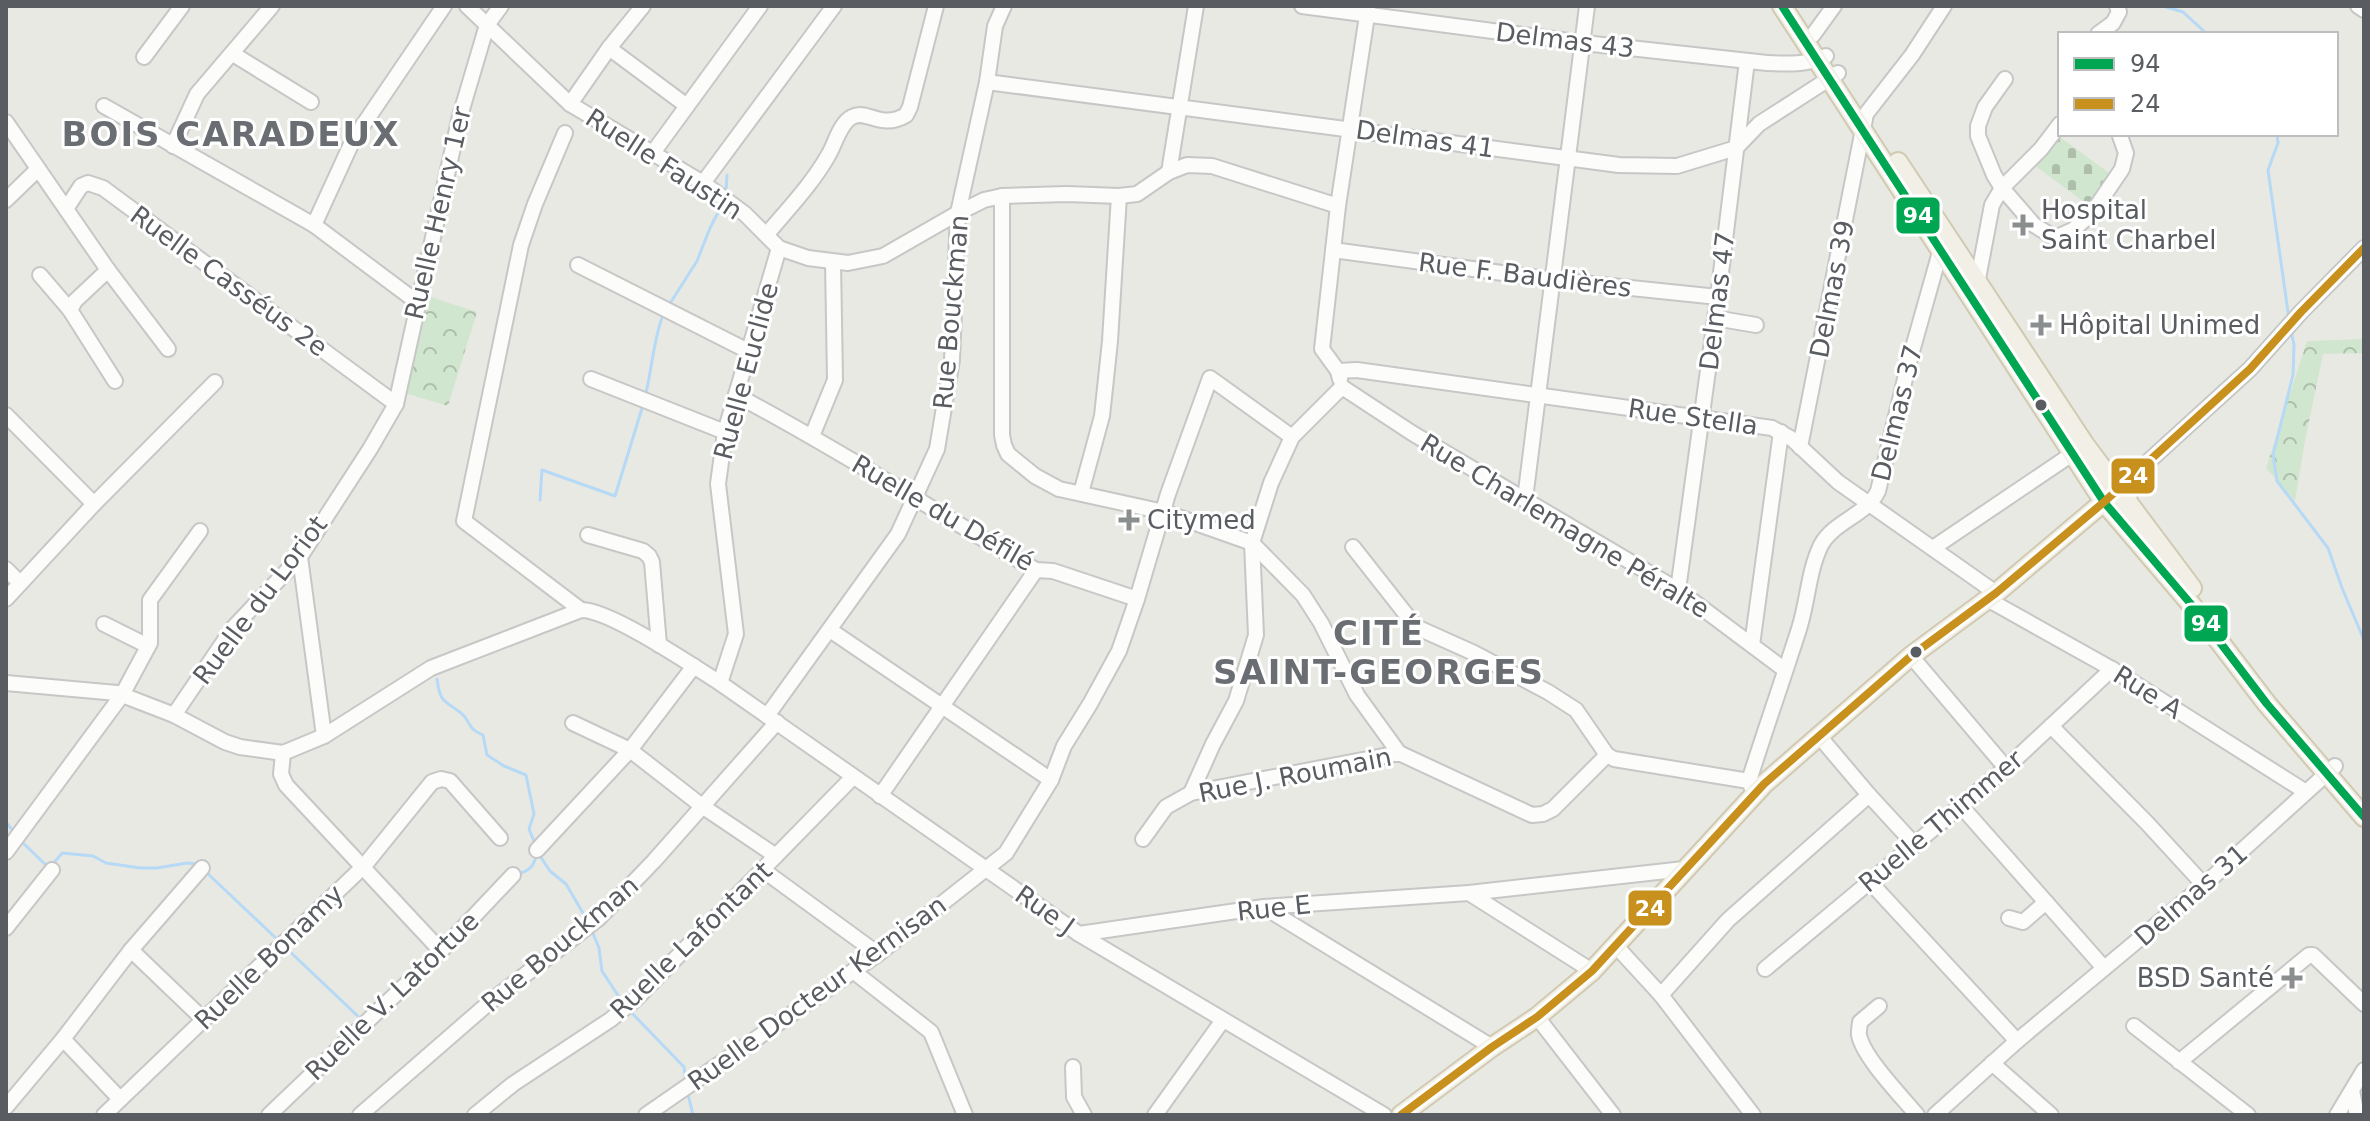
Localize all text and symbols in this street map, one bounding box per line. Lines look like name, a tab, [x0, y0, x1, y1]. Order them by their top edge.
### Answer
street label: Delmas 43	[1494, 17, 1636, 63]
legend	[2058, 32, 2338, 136]
text: 94	[2130, 50, 2161, 78]
text: 24	[2130, 90, 2161, 118]
street label: Ruelle Faustin	[580, 102, 748, 226]
street label: Ruelle Henry 1er	[399, 103, 477, 322]
district label: BOIS CARADEUX	[62, 114, 400, 154]
street label: Delmas 41	[1354, 114, 1496, 164]
place label: Hospital Saint Charbel	[2041, 195, 2217, 255]
line badge: 94	[1895, 196, 1941, 235]
street label: Ruelle Casséus 2e	[125, 199, 333, 363]
text: 94	[1903, 203, 1933, 228]
street label: Rue Bouckman	[928, 214, 974, 410]
marker: Hospital Saint Charbel	[2012, 214, 2034, 236]
street label: Delmas 39	[1804, 218, 1860, 360]
street label: Delmas 47	[1694, 230, 1740, 372]
street label: Rue F. Baudières	[1417, 247, 1633, 303]
street label: Ruelle Euclide	[708, 279, 784, 463]
place label: Hôpital Unimed	[2059, 310, 2260, 340]
marker: Hôpital Unimed	[2030, 314, 2052, 336]
street label: Delmas 37	[1866, 342, 1928, 484]
street label: Rue Stella	[1626, 393, 1760, 441]
unlabelled marker	[2033, 397, 2049, 413]
street label: Rue Charlemagne Péralte	[1415, 428, 1715, 624]
street label: Ruelle du Défilé	[847, 449, 1039, 577]
line badge: 24	[2110, 457, 2156, 495]
text: 24	[2118, 463, 2148, 488]
place label: Citymed	[1147, 505, 1256, 535]
marker: Citymed	[1118, 509, 1140, 531]
street label: Ruelle du Loriot	[187, 510, 333, 690]
line badge: 94	[2183, 604, 2229, 643]
text: 94	[2191, 611, 2221, 636]
district label: CITÉ SAINT-GEORGES	[1213, 613, 1545, 692]
unlabelled marker	[1908, 644, 1924, 660]
street label: Rue A	[2108, 659, 2188, 725]
street label: Rue J. Roumain	[1196, 742, 1394, 808]
street label: Ruelle Thimmer	[1853, 743, 2029, 898]
street label: Delmas 31	[2129, 838, 2253, 952]
street label: Ruelle Lafontant	[604, 855, 778, 1025]
street label: Rue Bouckman	[476, 870, 644, 1018]
street label: Ruelle Bonamy	[188, 878, 350, 1036]
street label: Rue J	[1010, 879, 1080, 941]
street label: Ruelle Docteur Kernisan	[682, 889, 952, 1097]
street label: Rue E	[1236, 889, 1312, 927]
line badge: 24	[1627, 889, 1673, 927]
text: 24	[1635, 896, 1665, 921]
street label: Ruelle V. Latortue	[299, 906, 485, 1086]
place label: BSD Santé	[2137, 963, 2274, 993]
marker: BSD Santé	[2281, 967, 2303, 989]

